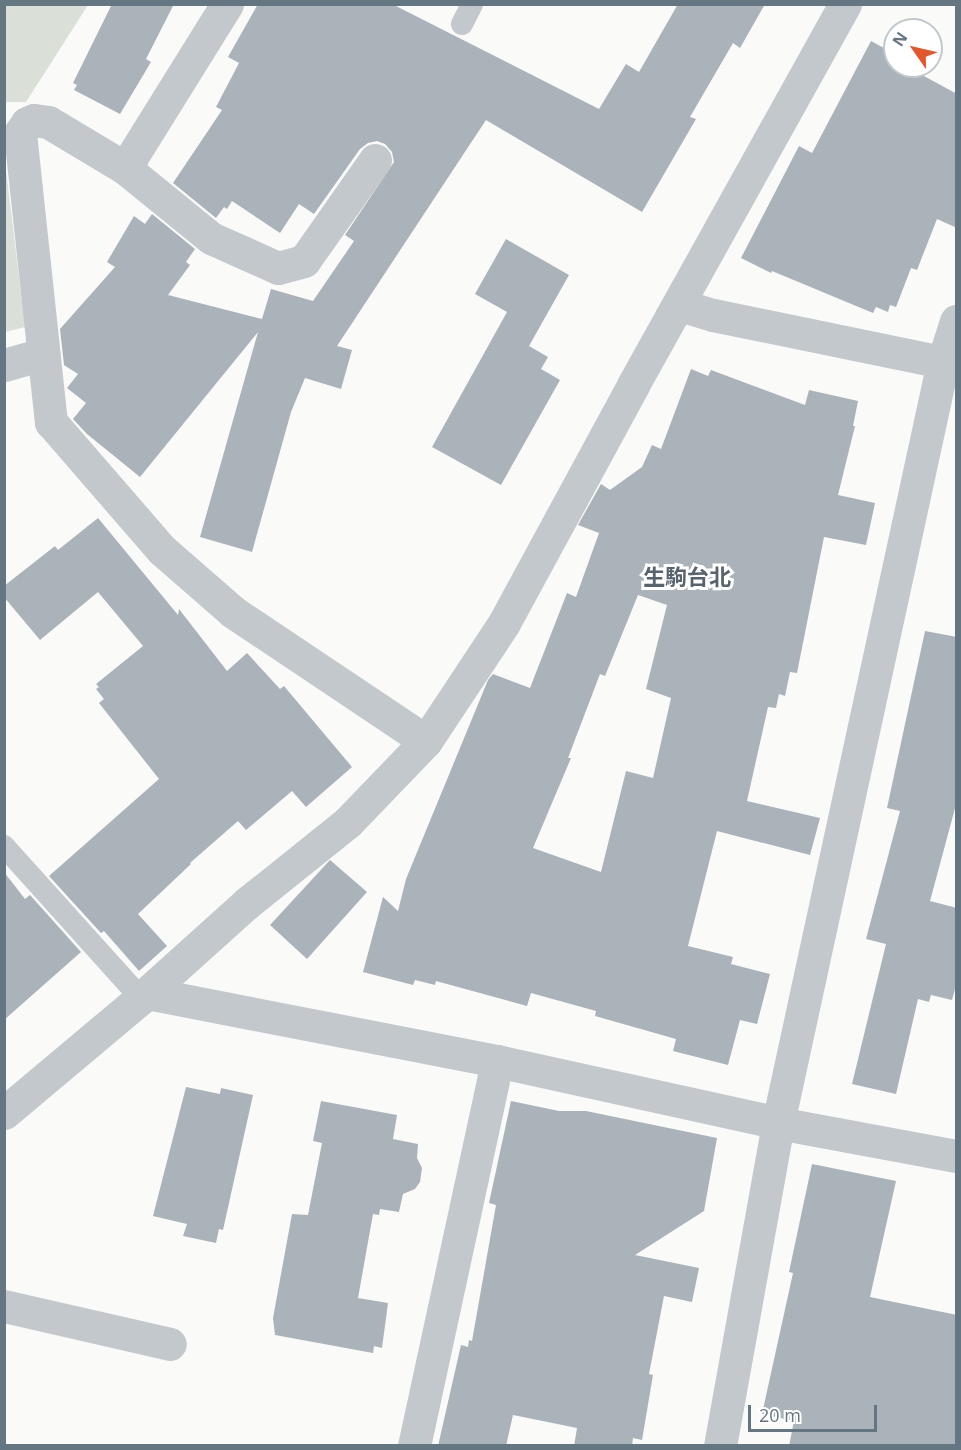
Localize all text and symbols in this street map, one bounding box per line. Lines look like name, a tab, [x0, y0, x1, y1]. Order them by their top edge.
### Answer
north arrow	[883, 18, 943, 78]
text: N	[887, 28, 912, 51]
district label: 生駒台北	[643, 564, 731, 590]
scale bar	[751, 1393, 880, 1431]
text: 20 m	[759, 1403, 801, 1427]

